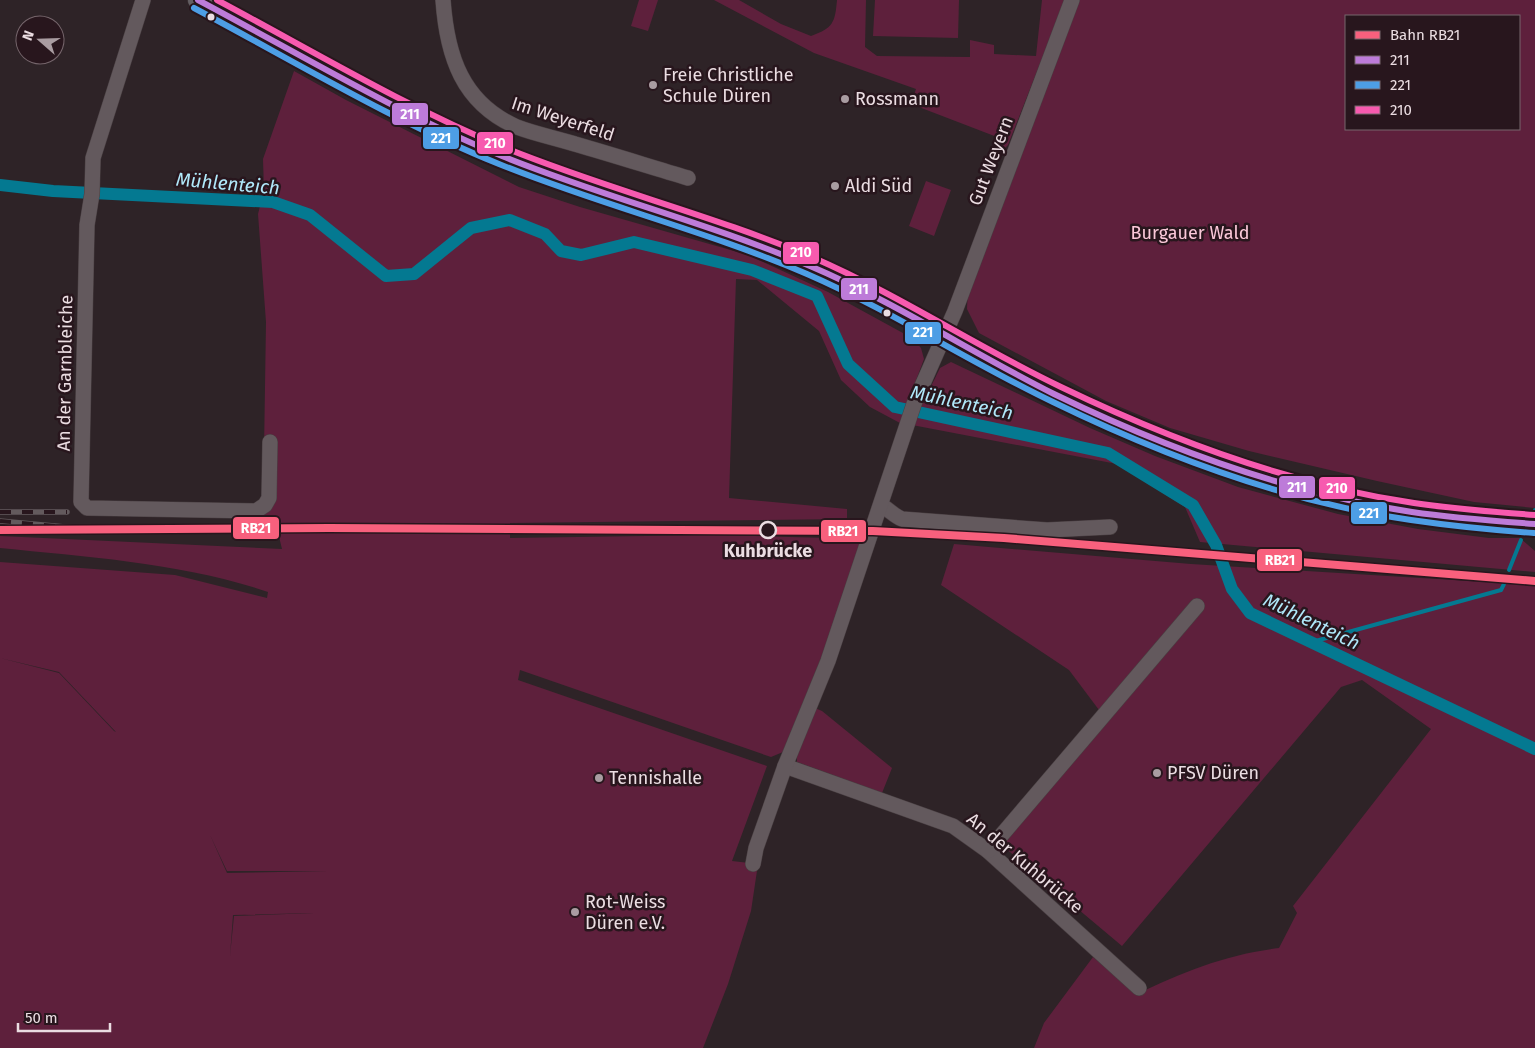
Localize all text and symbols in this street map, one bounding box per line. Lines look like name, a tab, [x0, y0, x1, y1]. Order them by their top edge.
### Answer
unlabelled marker	[206, 12, 216, 22]
north arrow	[15, 15, 65, 65]
legend	[1345, 15, 1520, 130]
text: Bahn RB21	[1390, 26, 1460, 44]
text: N	[19, 28, 38, 43]
text: 211	[1390, 51, 1410, 69]
place label: Freie Christliche Schule Düren	[663, 64, 794, 107]
text: 221	[1390, 76, 1411, 94]
marker: Freie Christliche Schule Düren	[647, 79, 659, 91]
place label: Rossmann	[855, 88, 939, 110]
street label: Im Weyerfeld	[509, 92, 617, 146]
marker: Rossmann	[839, 93, 851, 105]
text: 210	[1390, 101, 1412, 119]
line badge: 211	[391, 102, 429, 126]
text: 211	[400, 106, 420, 123]
street label: Gut Weyern	[964, 113, 1018, 209]
line badge: 221	[422, 126, 460, 150]
text: 221	[431, 130, 451, 147]
line badge: 210	[476, 131, 514, 155]
text: 210	[484, 135, 506, 152]
water label: Mühlenteich	[175, 167, 281, 200]
place label: Aldi Süd	[845, 175, 912, 197]
marker: Aldi Süd	[829, 180, 841, 192]
park label: Burgauer Wald	[1131, 222, 1249, 244]
line badge: 210	[782, 241, 820, 265]
text: 210	[790, 244, 812, 261]
line badge: 211	[840, 277, 878, 301]
text: 211	[849, 281, 869, 298]
street label: An der Garnbleiche	[53, 295, 77, 451]
unlabelled marker	[882, 308, 892, 318]
line badge: 221	[904, 321, 942, 345]
text: 221	[913, 324, 933, 341]
water label: Mühlenteich	[908, 380, 1015, 425]
line badge: 211	[1278, 475, 1316, 499]
line badge: 210	[1318, 476, 1356, 500]
text: 211	[1287, 479, 1307, 496]
text: 210	[1326, 480, 1348, 497]
line badge: 221	[1350, 501, 1388, 525]
text: 221	[1359, 505, 1379, 522]
line badge: RB21	[232, 516, 280, 540]
line badge: RB21	[820, 519, 867, 543]
text: RB21	[241, 520, 271, 537]
marker: Kuhbrücke	[759, 521, 777, 539]
text: RB21	[828, 523, 858, 540]
place label: Kuhbrücke	[724, 540, 812, 562]
line badge: RB21	[1256, 548, 1303, 572]
text: RB21	[1265, 552, 1295, 569]
water label: Mühlenteich	[1260, 588, 1364, 655]
place label: PFSV Düren	[1167, 762, 1259, 784]
place label: Tennishalle	[609, 767, 702, 789]
marker: PFSV Düren	[1151, 767, 1163, 779]
marker: Tennishalle	[593, 772, 605, 784]
street label: An der Kuhbrücke	[962, 808, 1088, 918]
place label: Rot-Weiss Düren e.V.	[585, 891, 665, 934]
marker: Rot-Weiss Düren e.V.	[569, 906, 581, 918]
scale bar	[18, 1000, 110, 1032]
text: 50 m	[25, 1009, 58, 1027]

